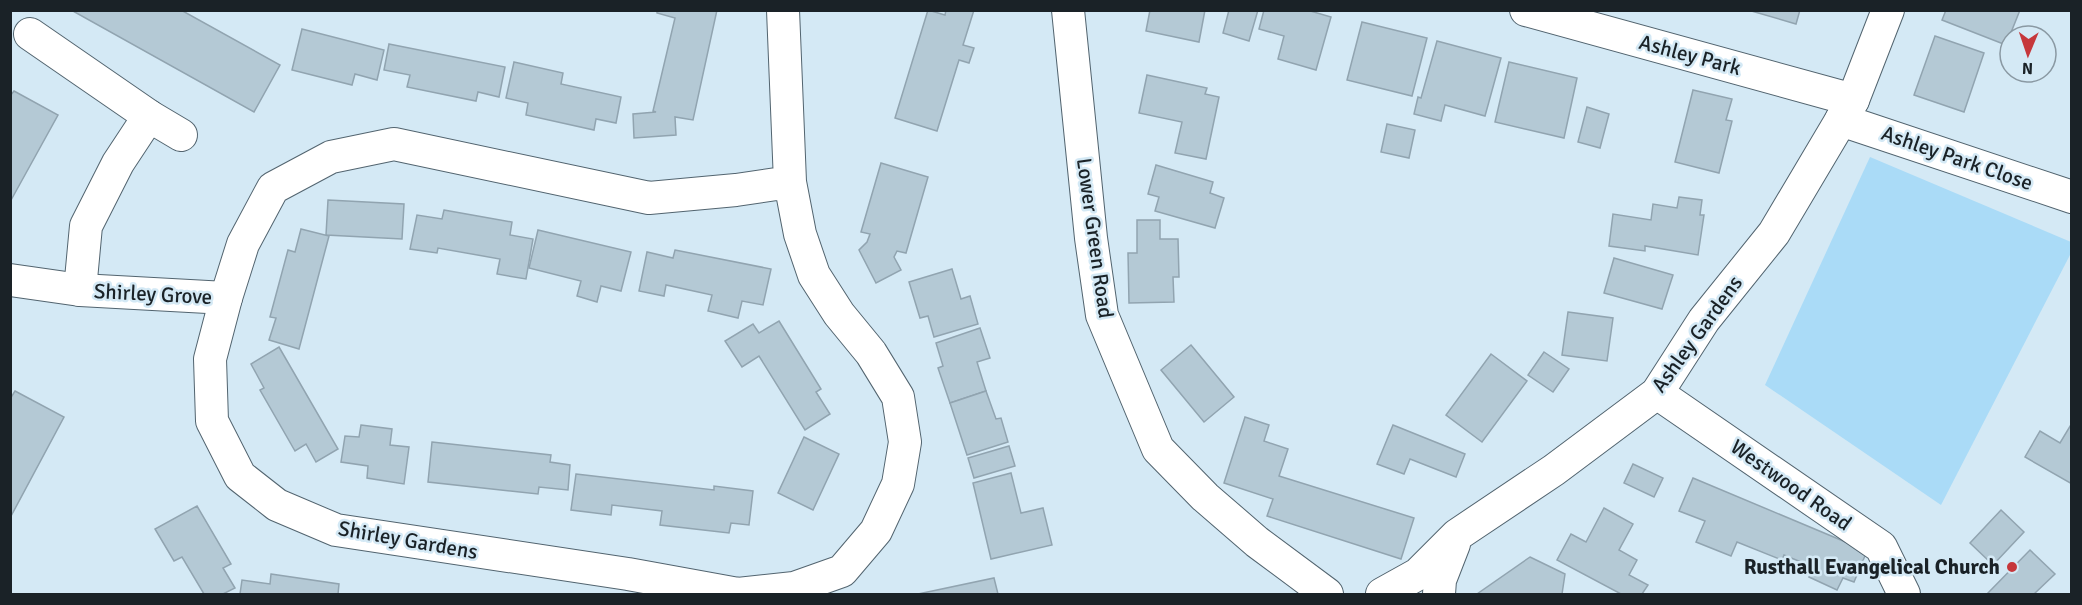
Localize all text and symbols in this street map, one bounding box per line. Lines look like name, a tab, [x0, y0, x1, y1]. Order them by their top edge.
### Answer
north arrow	[1998, 24, 2058, 84]
street label: Ashley Park	[1636, 29, 1744, 81]
text: N	[2022, 58, 2033, 78]
street label: Ashley Park Close	[1878, 120, 2036, 196]
street label: Lower Green Road	[1071, 156, 1119, 320]
street label: Ashley Gardens	[1646, 271, 1748, 397]
street label: Shirley Grove	[93, 278, 213, 310]
street label: Westwood Road	[1726, 434, 1856, 536]
street label: Shirley Gardens	[336, 515, 480, 565]
place label: Rusthall Evangelical Church	[1744, 554, 2000, 580]
marker: Rusthall Evangelical Church	[2005, 560, 2019, 574]

